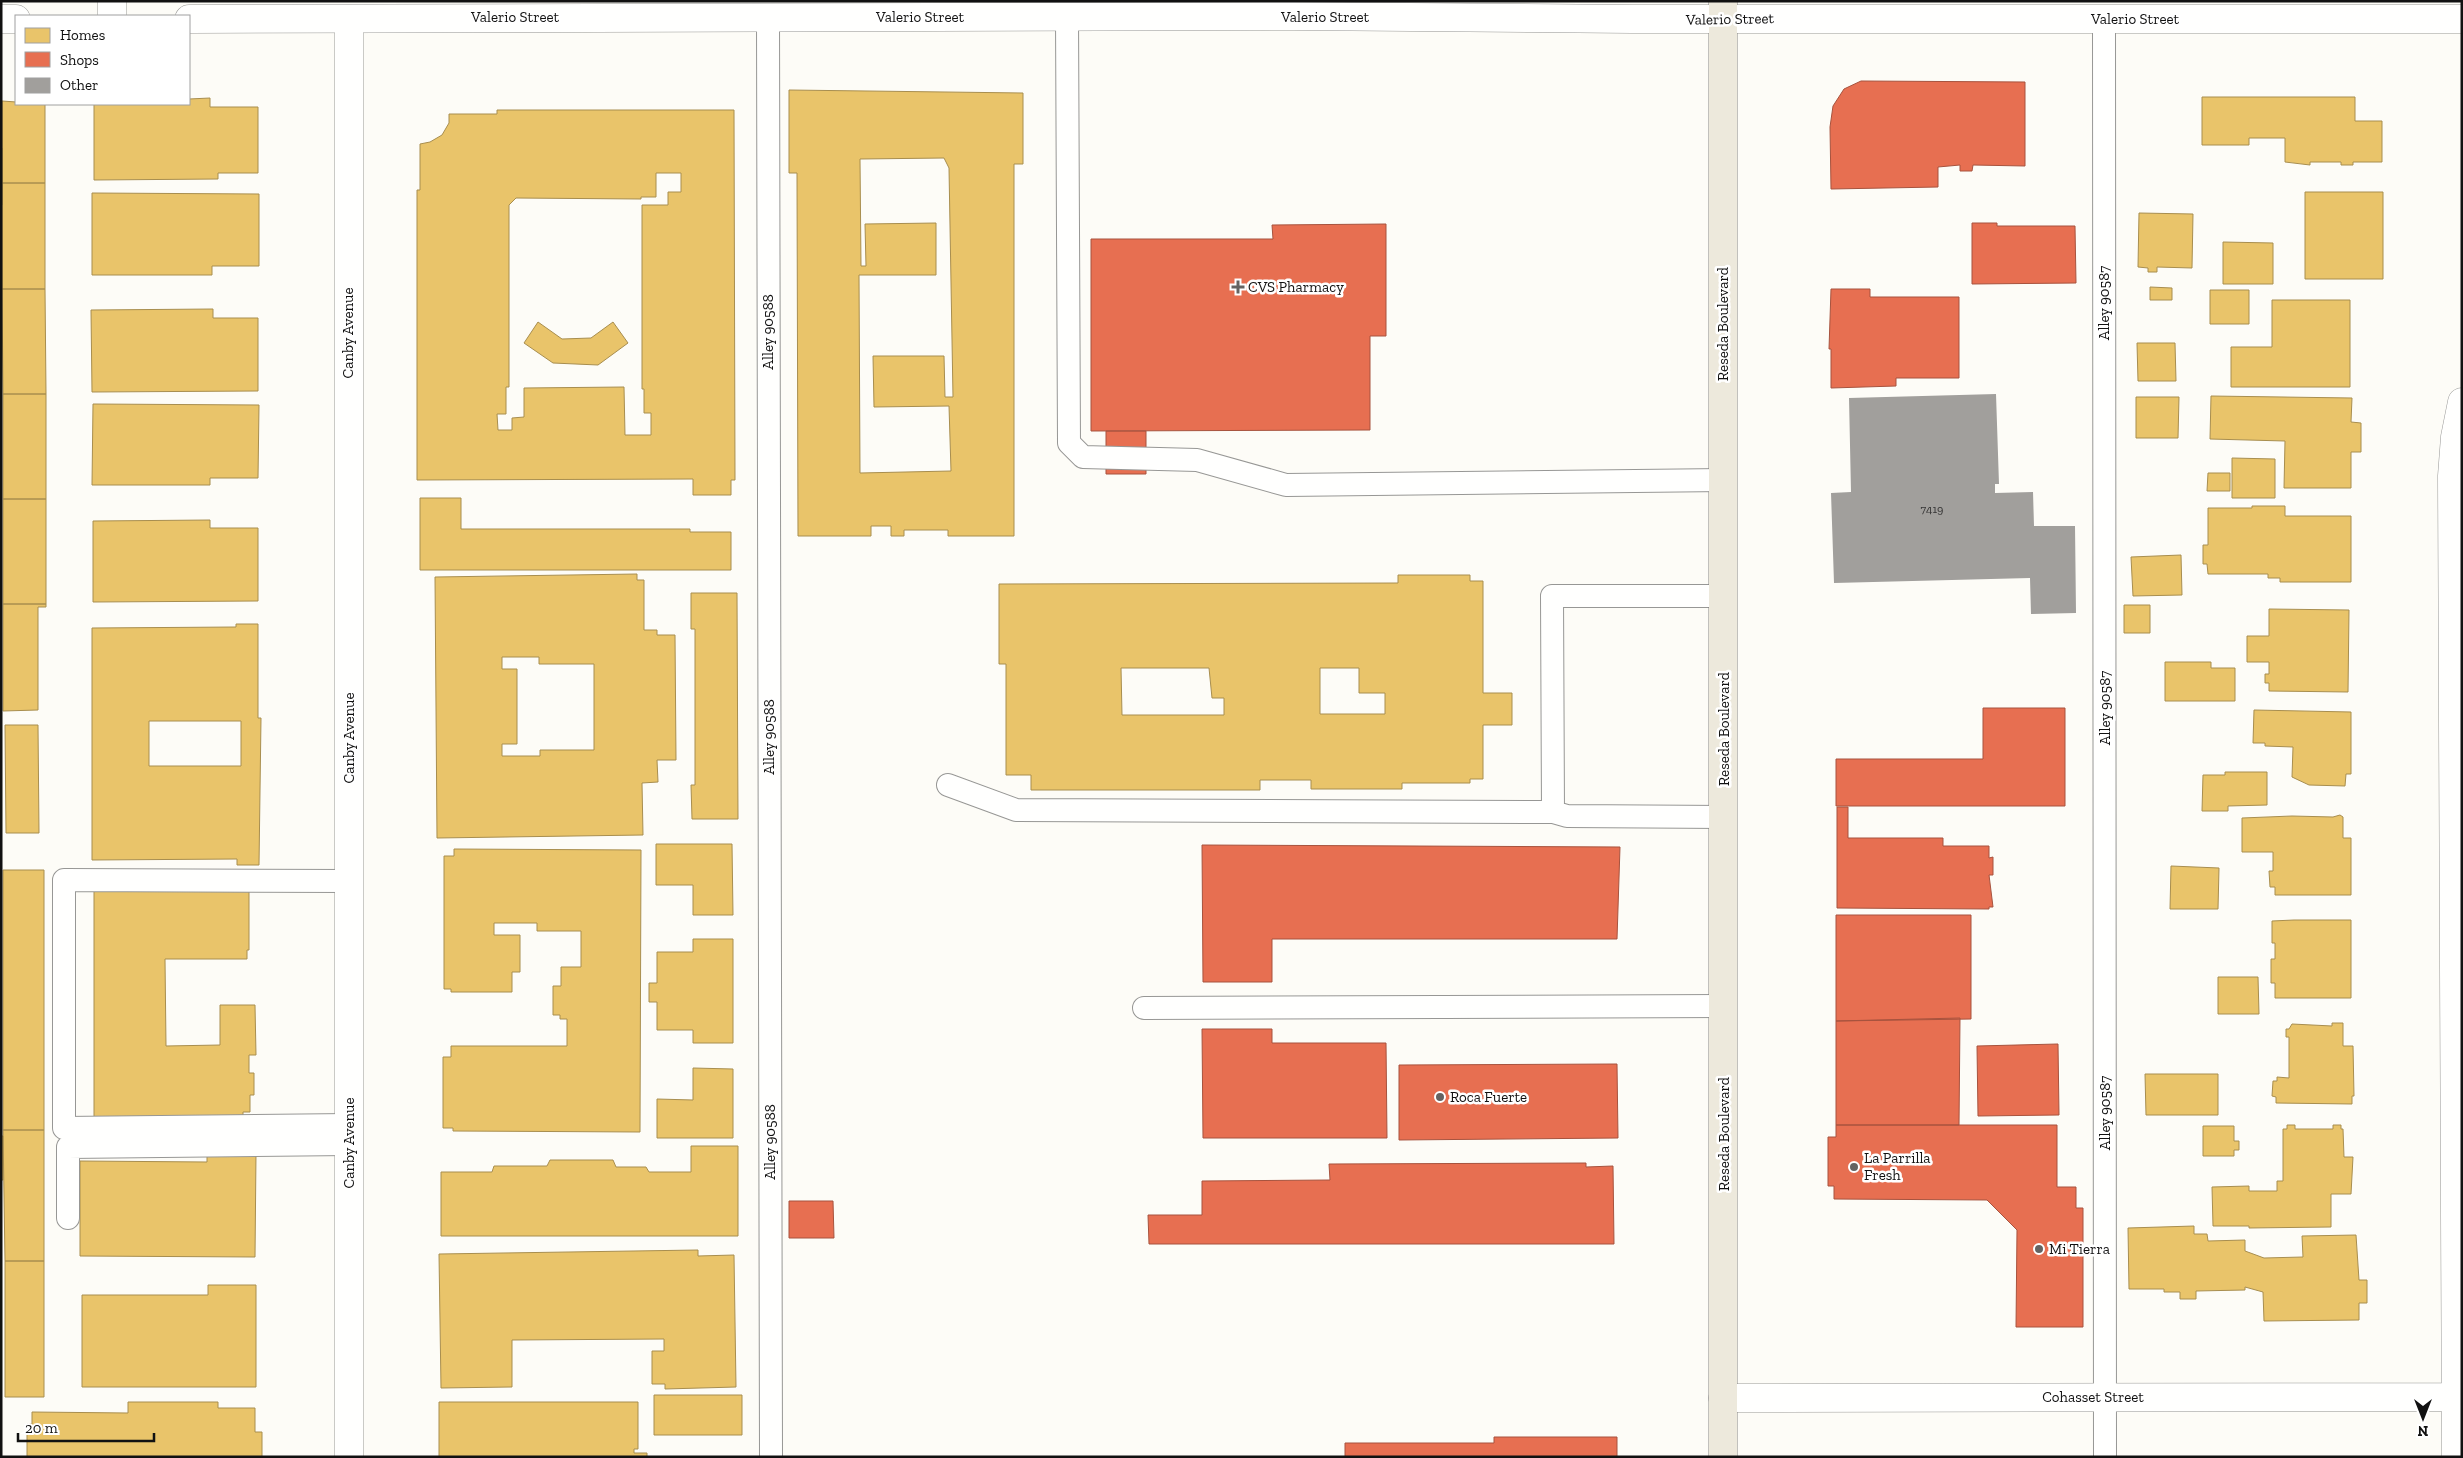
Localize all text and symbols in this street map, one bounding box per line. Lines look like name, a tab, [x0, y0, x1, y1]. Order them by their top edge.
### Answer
street label: Valerio Street	[470, 8, 560, 26]
street label: Valerio Street	[875, 8, 965, 26]
street label: Valerio Street	[1280, 8, 1370, 26]
street label: Valerio Street	[1685, 9, 1775, 29]
street label: Valerio Street	[2090, 10, 2180, 28]
legend	[15, 15, 190, 105]
text: Homes	[60, 26, 105, 44]
text: Shops	[60, 51, 99, 69]
text: Other	[60, 76, 98, 94]
street label: Reseda Boulevard	[1714, 266, 1732, 381]
street label: Alley 90587	[2095, 266, 2113, 340]
place label: CVS Pharmacy	[1248, 278, 1344, 296]
marker: CVS Pharmacy	[1232, 281, 1244, 293]
street label: Canby Avenue	[339, 287, 357, 379]
street label: Alley 90588	[759, 294, 777, 370]
house number: 7419	[1921, 502, 1943, 516]
street label: Reseda Boulevard	[1715, 671, 1733, 786]
street label: Alley 90587	[2096, 671, 2114, 745]
street label: Canby Avenue	[340, 692, 358, 784]
street label: Alley 90588	[760, 699, 778, 775]
street label: Reseda Boulevard	[1715, 1076, 1733, 1191]
street label: Alley 90587	[2096, 1076, 2114, 1150]
place label: Roca Fuerte	[1450, 1088, 1527, 1106]
marker: Roca Fuerte	[1434, 1091, 1446, 1103]
street label: Canby Avenue	[340, 1097, 358, 1189]
street label: Alley 90588	[761, 1104, 779, 1180]
place label: La Parrilla Fresh	[1864, 1149, 1931, 1184]
marker: La Parrilla Fresh	[1848, 1161, 1860, 1173]
place label: Mi Tierra	[2049, 1240, 2110, 1258]
marker: Mi Tierra	[2033, 1243, 2045, 1255]
street label: Cohasset Street	[2042, 1388, 2144, 1406]
north arrow	[2398, 1393, 2448, 1443]
scale bar	[18, 1410, 154, 1442]
text: 20 m	[25, 1419, 58, 1437]
text: N	[2417, 1422, 2428, 1439]

